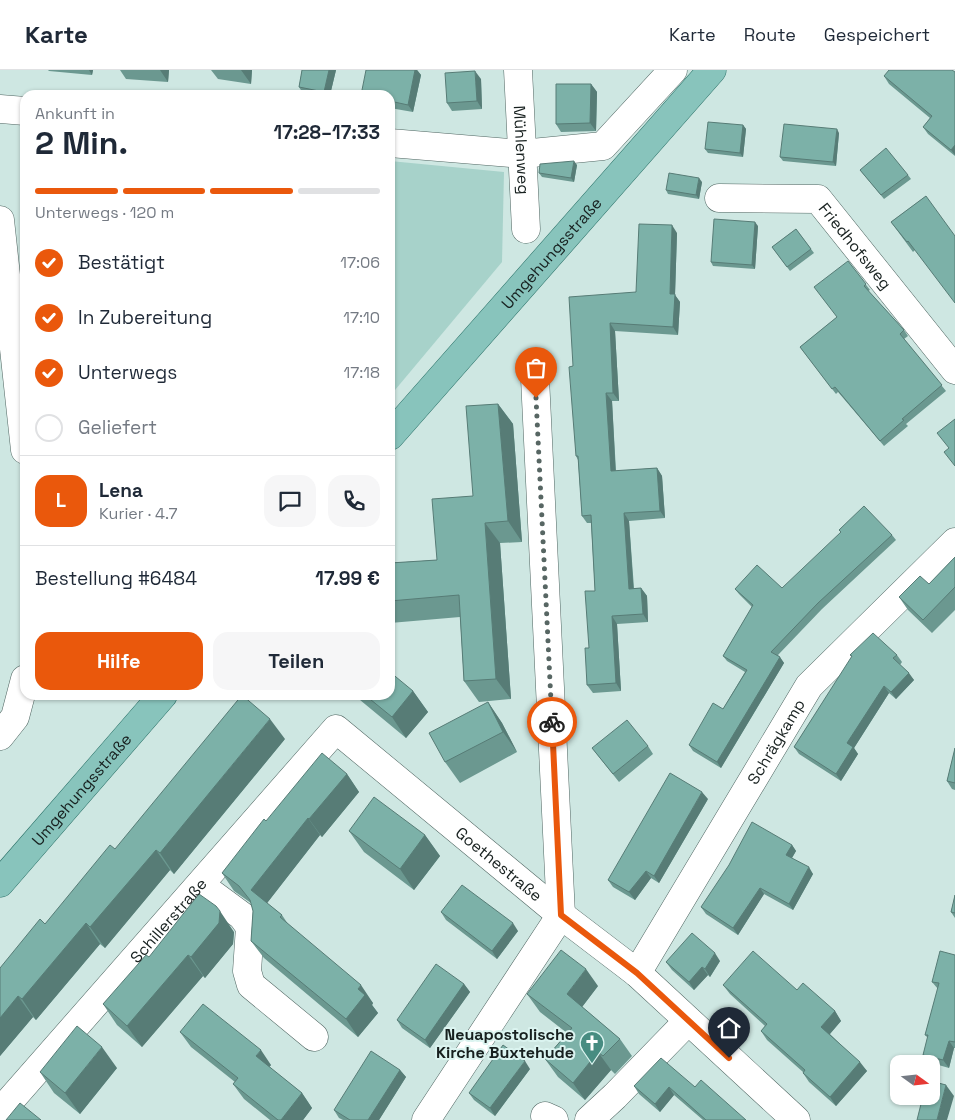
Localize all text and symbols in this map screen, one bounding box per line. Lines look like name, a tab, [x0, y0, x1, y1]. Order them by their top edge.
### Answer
text: Karte	[25, 19, 88, 50]
text: Karte	[669, 23, 716, 46]
text: Route	[744, 23, 796, 46]
text: Gespeichert	[824, 23, 930, 46]
text: Ankunft in	[35, 103, 115, 124]
street label: Mühlenweg	[509, 105, 534, 195]
text: 17:28–17:33	[274, 120, 380, 145]
text: 2 Min.	[35, 123, 128, 163]
street label: Umgehungsstraße	[497, 193, 606, 314]
street label: Friedhofsweg	[814, 198, 896, 294]
text: Unterwegs · 120 m	[35, 202, 174, 223]
icon: check	[35, 249, 63, 277]
text: Bestätigt	[78, 250, 165, 275]
text: 17:06	[340, 252, 380, 273]
icon: check	[35, 304, 63, 332]
text: In Zubereitung	[78, 305, 212, 330]
text: 17:10	[343, 307, 380, 328]
pin	[515, 347, 557, 398]
icon: bag	[522, 354, 550, 382]
icon: check	[35, 359, 63, 387]
text: Unterwegs	[78, 360, 177, 385]
text: 17:18	[344, 362, 380, 383]
text: Geliefert	[78, 415, 157, 440]
button: chat	[264, 475, 316, 527]
button: phone	[328, 475, 380, 527]
text: Lena	[99, 478, 143, 503]
text: L	[56, 488, 66, 513]
text: Kurier · 4.7	[99, 503, 178, 524]
text: Bestellung #6484	[35, 566, 197, 591]
text: 17.99 €	[315, 566, 380, 591]
button: Hilfe	[35, 632, 203, 690]
button: Teilen	[213, 632, 380, 690]
street label: Schrägkamp	[743, 695, 810, 788]
courier	[527, 697, 577, 747]
icon: bike	[538, 708, 566, 736]
street label: Umgehungsstraße	[27, 729, 136, 850]
street label: Goethestraße	[451, 822, 546, 906]
street label: Schillerstraße	[126, 874, 212, 968]
pin	[708, 1007, 750, 1058]
icon: home	[715, 1014, 743, 1042]
place label: Neuapostolische Kirche Buxtehude	[436, 1024, 574, 1063]
church icon: Neuapostolische Kirche Buxtehude	[579, 1030, 605, 1064]
north arrow	[890, 1055, 940, 1105]
map controls	[890, 1055, 940, 1105]

